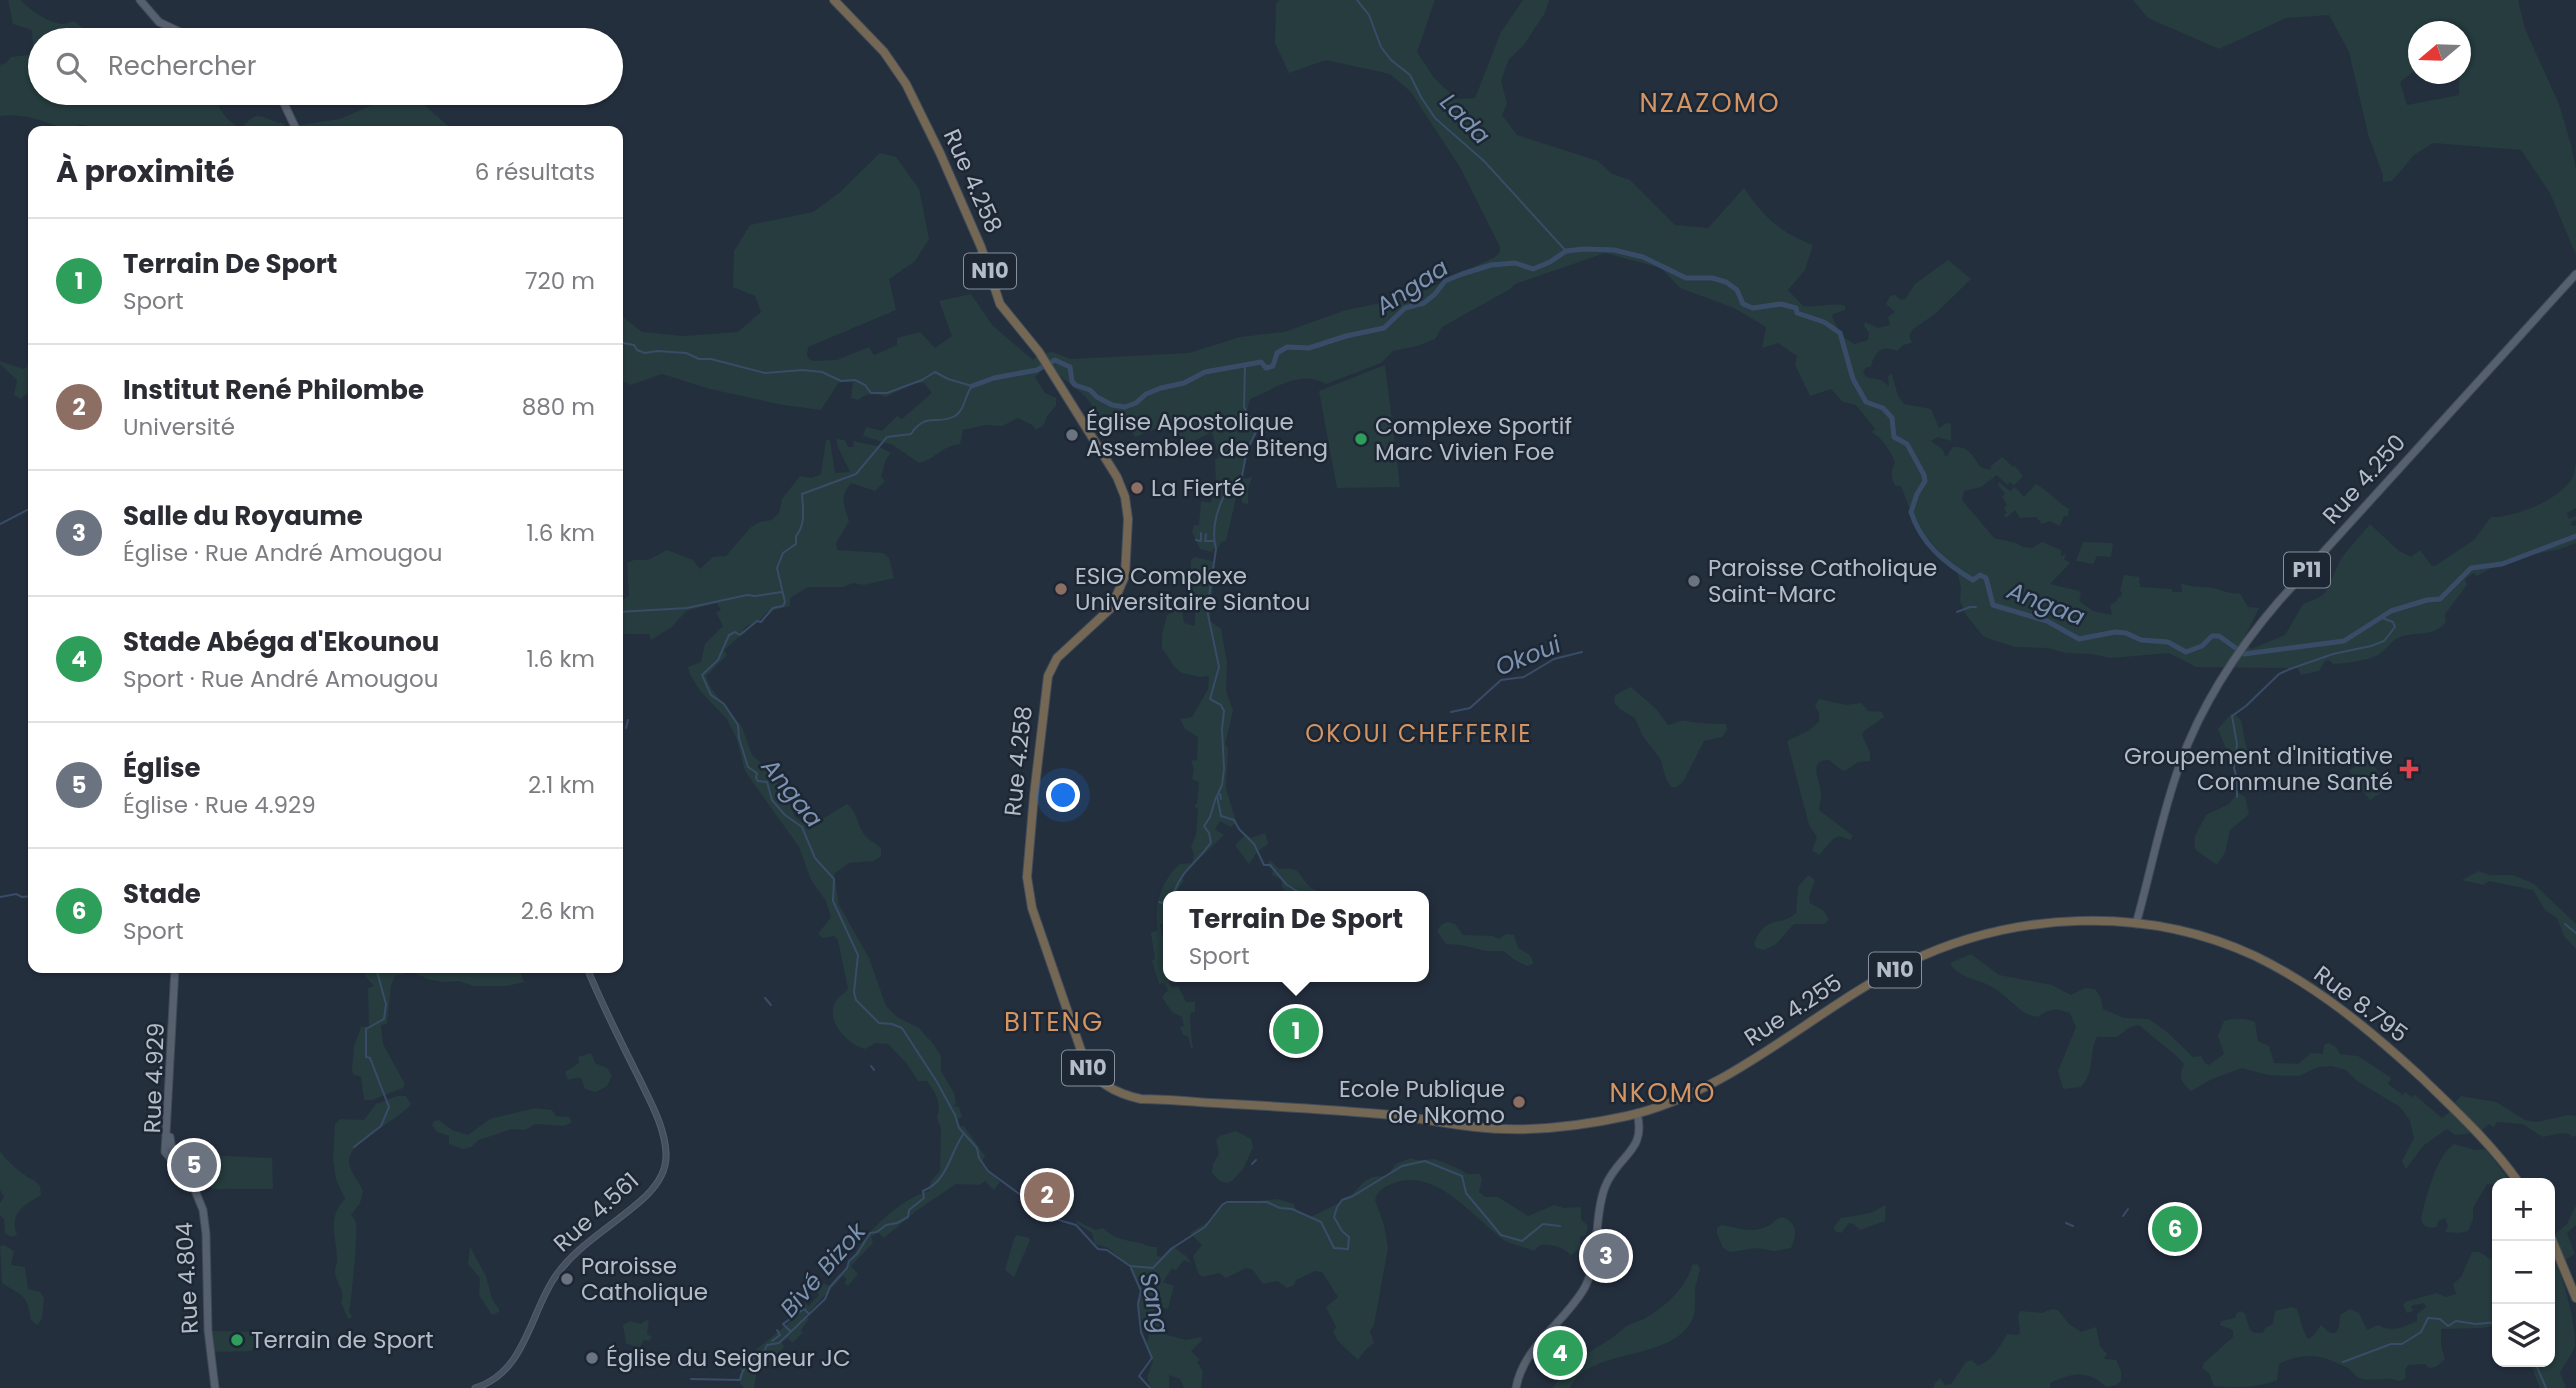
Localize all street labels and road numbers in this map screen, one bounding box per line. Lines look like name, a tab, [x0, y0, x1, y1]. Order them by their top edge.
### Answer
street label: Rue 4.258	[936, 124, 1010, 238]
road number: N10	[964, 254, 1016, 288]
street label: Rue 4.250	[2315, 427, 2413, 531]
road number: P11	[2284, 552, 2330, 588]
street label: Rue 4.258	[996, 704, 1040, 818]
road number: N10	[1869, 953, 1921, 988]
street label: Rue 8.795	[2307, 958, 2415, 1050]
street label: Rue 4.255	[1738, 966, 1848, 1054]
street label: Rue 4.929	[136, 1022, 172, 1134]
road number: N10	[1062, 1050, 1114, 1086]
street label: Rue 4.561	[546, 1165, 646, 1259]
street label: Rue 4.804	[168, 1221, 206, 1335]

